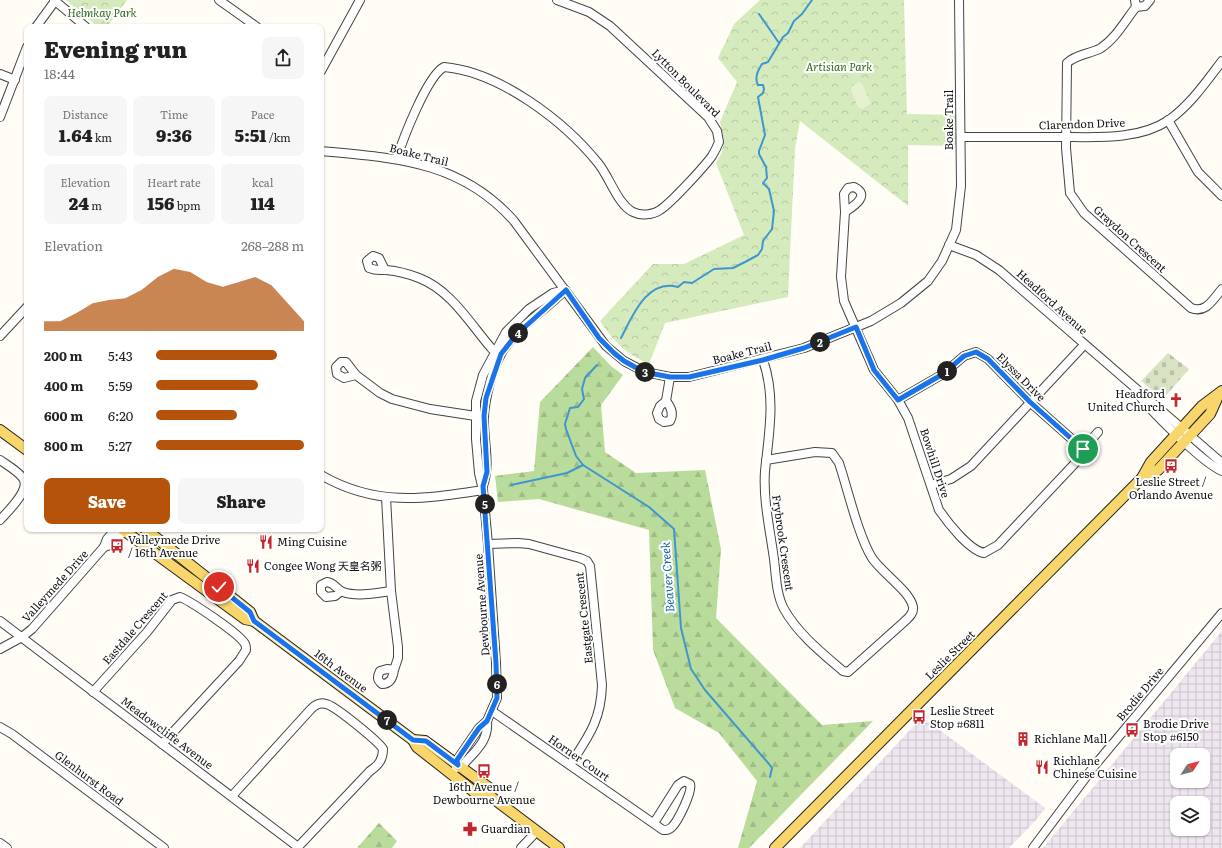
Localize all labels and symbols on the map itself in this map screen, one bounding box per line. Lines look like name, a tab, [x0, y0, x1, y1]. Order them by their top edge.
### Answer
park label: Helmkay Park	[67, 4, 137, 20]
street label: Lytton Boulevard	[649, 44, 725, 120]
park label: Artisian Park	[806, 58, 872, 74]
street label: Boake Trail	[940, 89, 956, 150]
street label: Clarendon Drive	[1039, 113, 1126, 133]
street label: Boake Trail	[388, 139, 451, 169]
street label: Graydon Crescent	[1091, 201, 1171, 276]
street label: Headford Avenue	[1014, 265, 1092, 338]
pin: 4	[508, 323, 528, 343]
pin: 2	[810, 332, 830, 352]
street label: Boake Trail	[710, 337, 773, 367]
street label: Elyssa Drive	[994, 348, 1050, 405]
pin: 1	[937, 361, 957, 381]
pin: 3	[635, 362, 655, 382]
place label: Headford United Church	[1087, 385, 1165, 414]
church icon: Headford United Church	[1168, 392, 1184, 408]
street label: Bowhill Drive	[917, 426, 955, 500]
pin	[1066, 432, 1100, 466]
bus stop icon: Leslie Street / Orlando Avenue	[1163, 458, 1179, 474]
place label: Leslie Street / Orlando Avenue	[1129, 473, 1213, 502]
pin: 5	[475, 494, 495, 514]
street label: Frybrook Crescent	[769, 494, 799, 592]
place label: Valleymede Drive / 16th Avenue	[128, 531, 220, 560]
place label: Ming Cuisine	[277, 533, 347, 549]
restaurant icon: Ming Cuisine	[258, 534, 274, 550]
bus stop icon: Valleymede Drive / 16th Avenue	[109, 538, 125, 554]
water label: Beaver Creek	[656, 541, 678, 613]
street label: Valleymede Drive	[17, 546, 91, 625]
street label: Dewbourne Avenue	[469, 553, 493, 657]
place label: Congee Wong 天皇名粥	[264, 557, 382, 573]
restaurant icon: Congee Wong 天皇名粥	[245, 558, 261, 574]
pin	[202, 570, 236, 604]
street label: Eastgate Crescent	[570, 571, 596, 665]
street label: Eastdale Crescent	[98, 587, 171, 667]
street label: Leslie Street	[921, 626, 978, 683]
street label: 16th Avenue	[312, 645, 372, 696]
street label: Brodie Drive	[1112, 663, 1167, 724]
pin: 6	[487, 674, 507, 694]
street label: Meadowcliffe Avenue	[118, 692, 217, 772]
place label: Leslie Street Stop #6811	[930, 702, 995, 731]
bus stop icon: Leslie Street Stop #6811	[911, 709, 927, 725]
pin: 7	[377, 710, 397, 730]
place label: Brodie Drive Stop #6150	[1143, 715, 1209, 744]
bus stop icon: Brodie Drive Stop #6150	[1124, 722, 1140, 738]
street label: Horner Court	[546, 730, 614, 785]
place label: Richlane Mall	[1034, 730, 1107, 746]
building icon: Richlane Mall	[1015, 731, 1031, 747]
street label: Glenhurst Road	[52, 746, 127, 808]
north arrow	[1170, 748, 1210, 788]
place label: Richlane Chinese Cuisine	[1053, 752, 1137, 781]
restaurant icon: Richlane Chinese Cuisine	[1034, 759, 1050, 775]
bus stop icon: 16th Avenue / Dewbourne Avenue	[476, 763, 492, 779]
place label: 16th Avenue / Dewbourne Avenue	[433, 778, 536, 807]
place label: Guardian	[481, 820, 531, 836]
pharmacy icon: Guardian	[462, 821, 478, 837]

